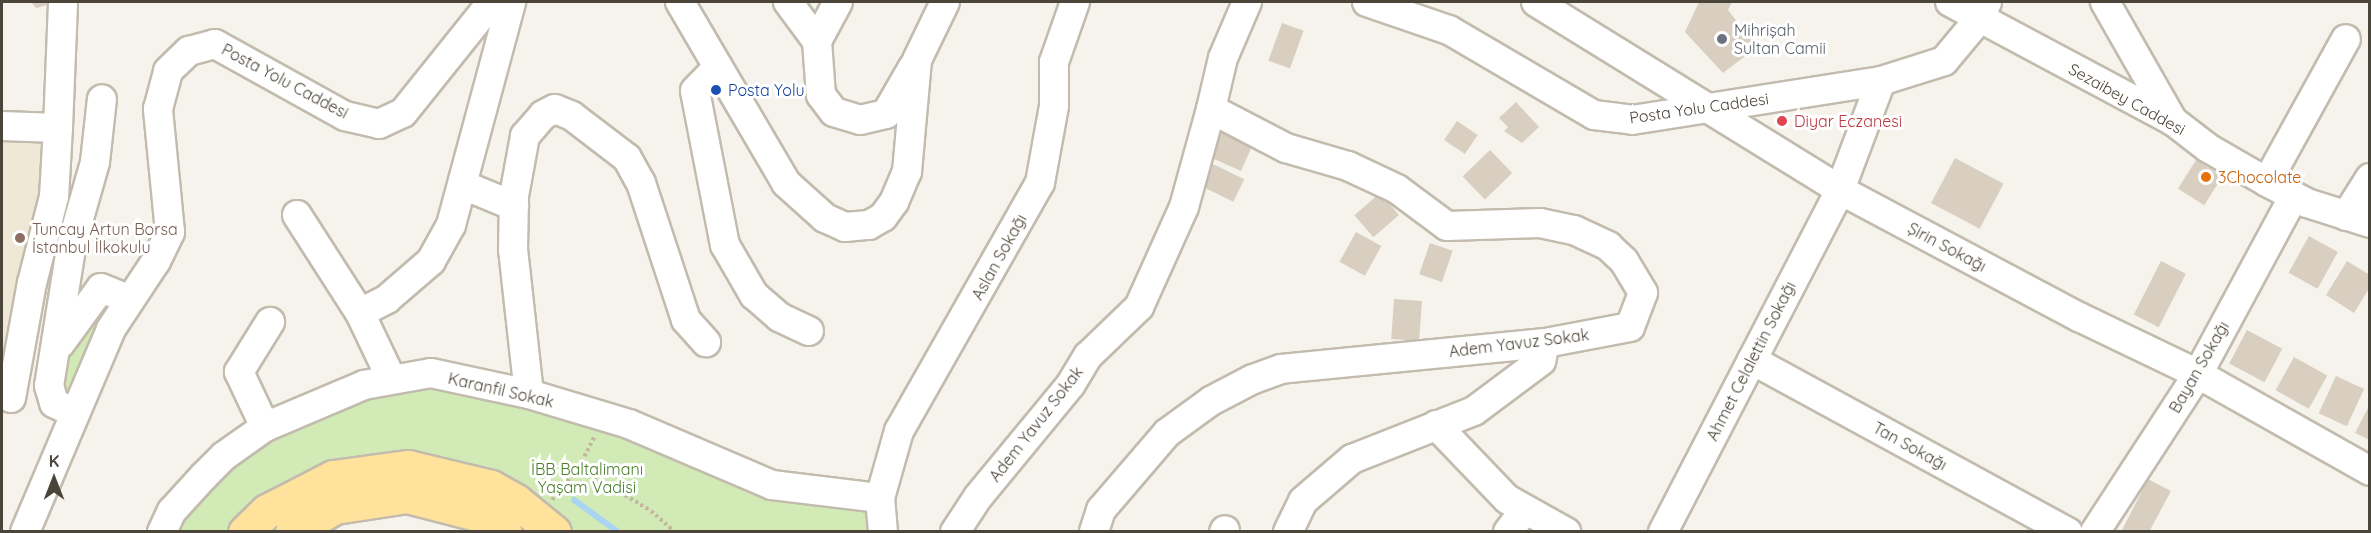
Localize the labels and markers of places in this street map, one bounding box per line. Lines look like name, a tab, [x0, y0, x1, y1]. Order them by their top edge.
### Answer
place label: Mihrişah Sultan Camii	[1734, 20, 1826, 58]
marker: Mihrişah Sultan Camii	[1715, 32, 1729, 46]
place label: Posta Yolu	[728, 80, 805, 100]
marker: Posta Yolu	[709, 83, 723, 97]
place label: Diyar Eczanesi	[1794, 111, 1902, 131]
marker: Diyar Eczanesi	[1775, 114, 1789, 128]
place label: 3Chocolate	[2218, 167, 2301, 187]
marker: 3Chocolate	[2199, 170, 2213, 184]
place label: Tuncay Artun Borsa İstanbul İlkokulu	[32, 219, 178, 257]
marker: Tuncay Artun Borsa İstanbul İlkokulu	[13, 231, 27, 245]

